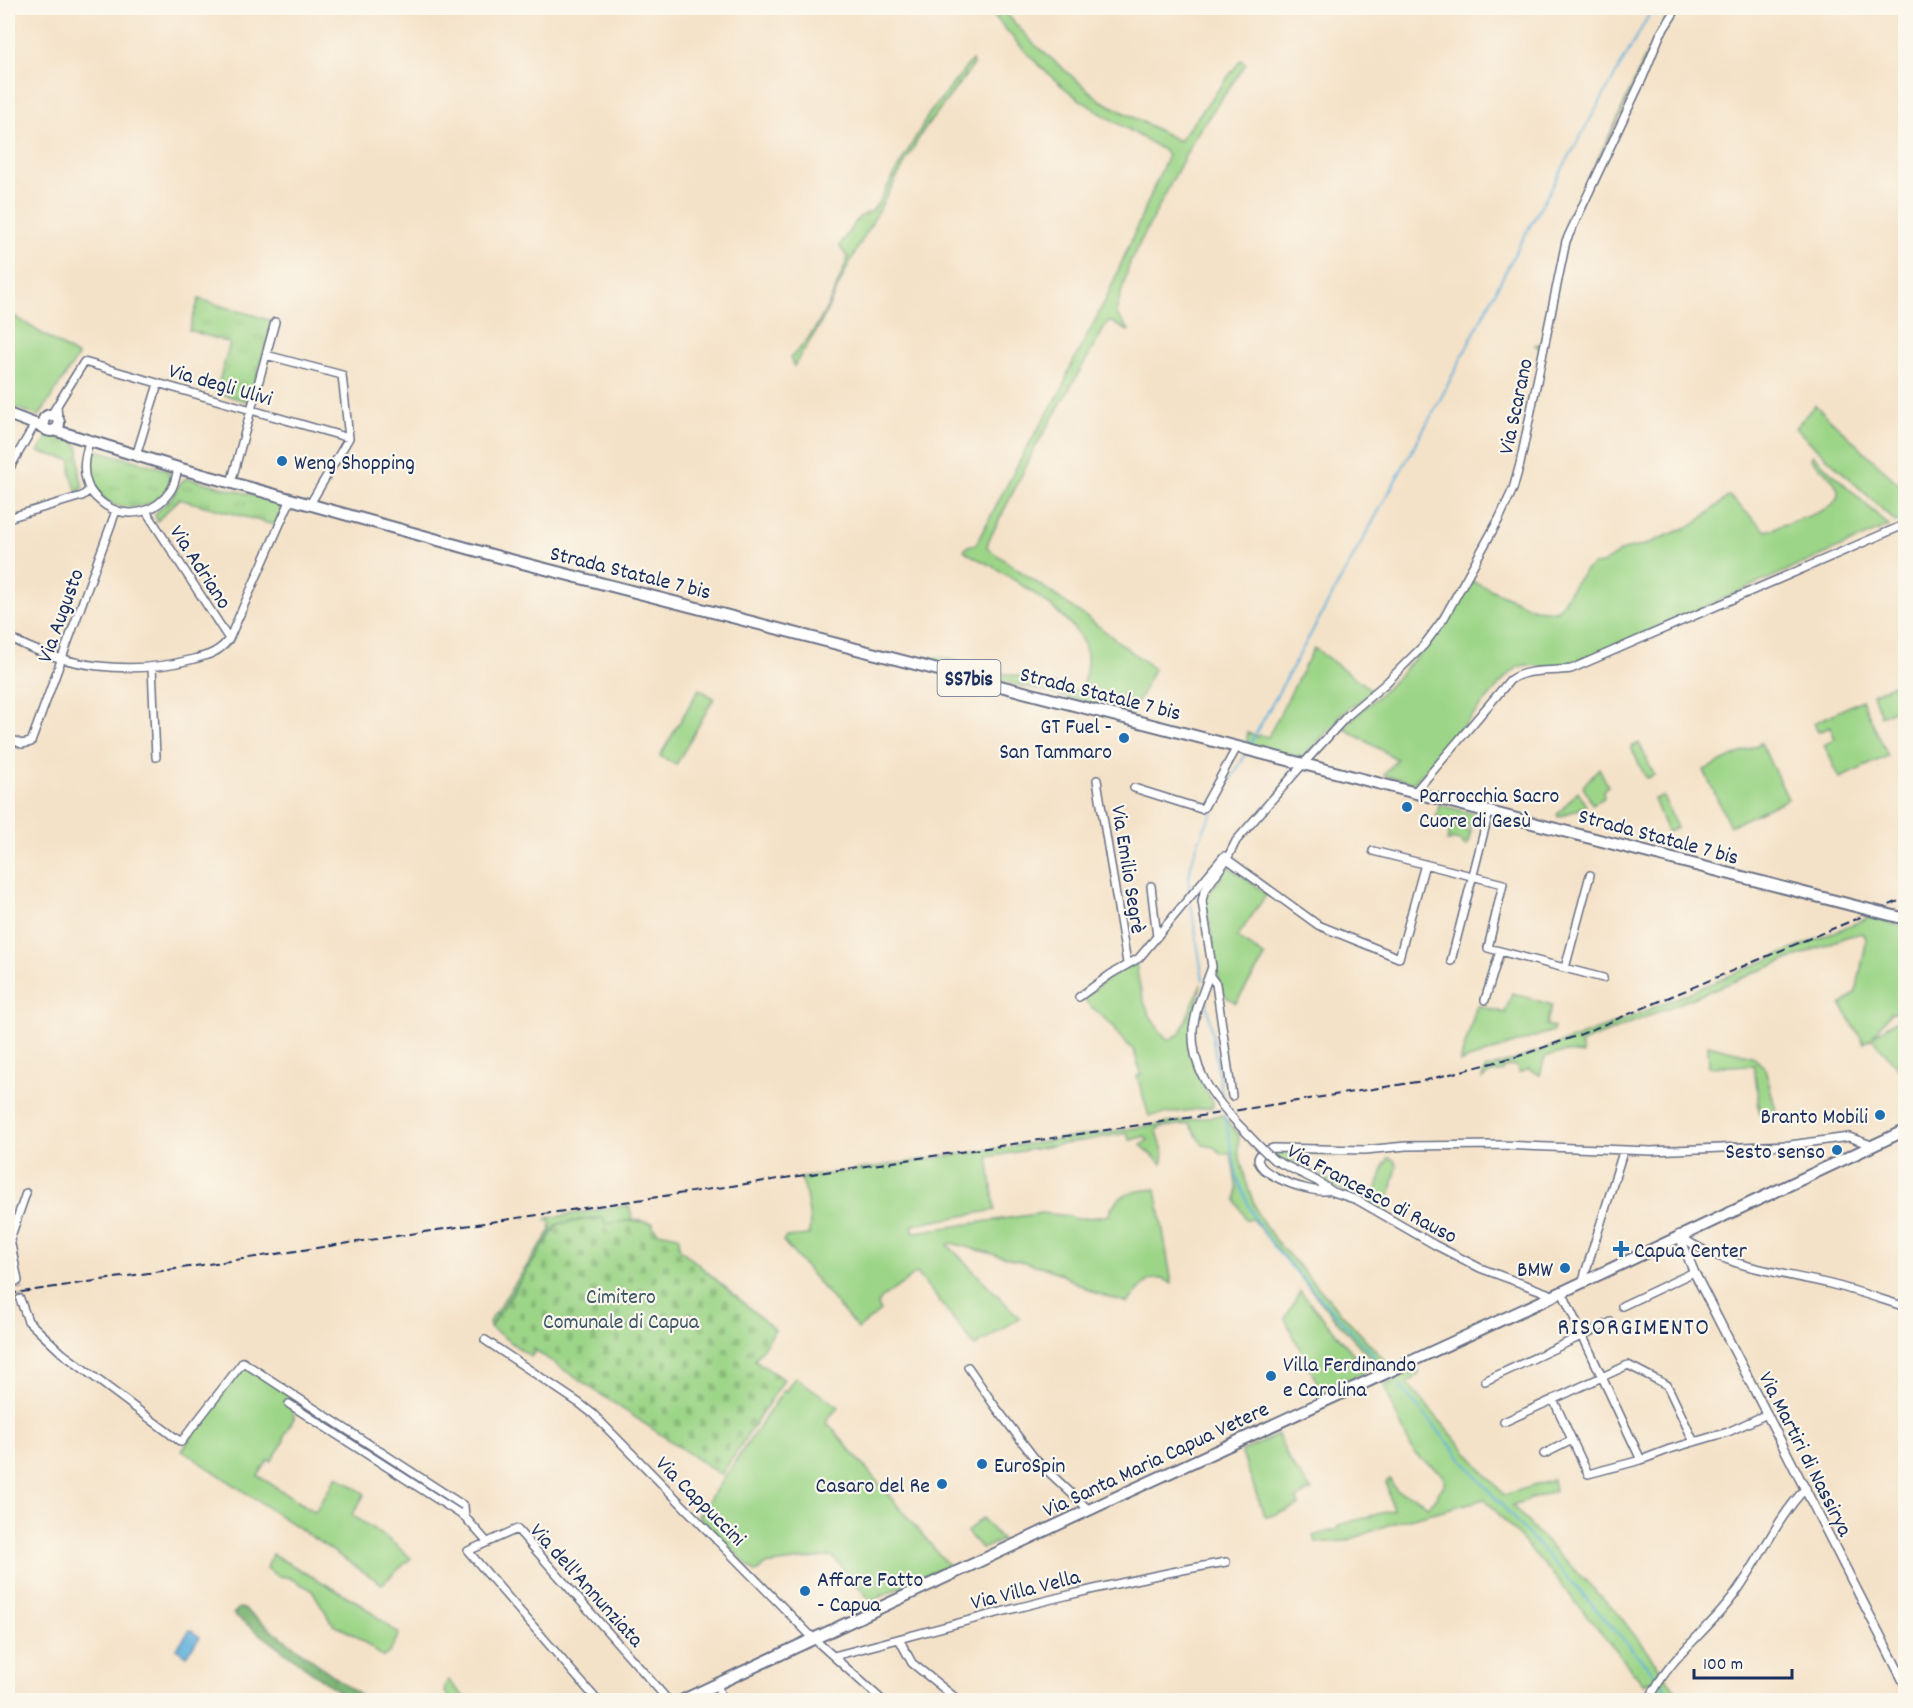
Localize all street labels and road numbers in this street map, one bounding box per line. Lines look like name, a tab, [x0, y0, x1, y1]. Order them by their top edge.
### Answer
street label: Via Scarano	[1492, 356, 1543, 458]
street label: Via degli Ulivi	[164, 357, 276, 416]
street label: Via Adriano	[160, 520, 238, 616]
street label: Strada Statale 7 bis	[546, 539, 714, 609]
street label: Via Augusto	[31, 565, 94, 667]
road number: SS7bis	[938, 660, 1000, 696]
street label: Strada Statale 7 bis	[1016, 660, 1184, 730]
street label: Strada Statale 7 bis	[1574, 802, 1742, 875]
street label: Via Emilio Segrè	[1101, 803, 1152, 936]
street label: Via Francesco di Rauso	[1281, 1137, 1462, 1253]
street label: Via Martiri di Nassirya	[1749, 1367, 1859, 1543]
street label: Via Santa Maria Capua Vetere	[1038, 1395, 1275, 1527]
street label: Via Cappuccini	[647, 1450, 752, 1555]
street label: Via dell'Annunziata	[521, 1517, 650, 1656]
street label: Via Villa Vella	[968, 1563, 1084, 1620]

